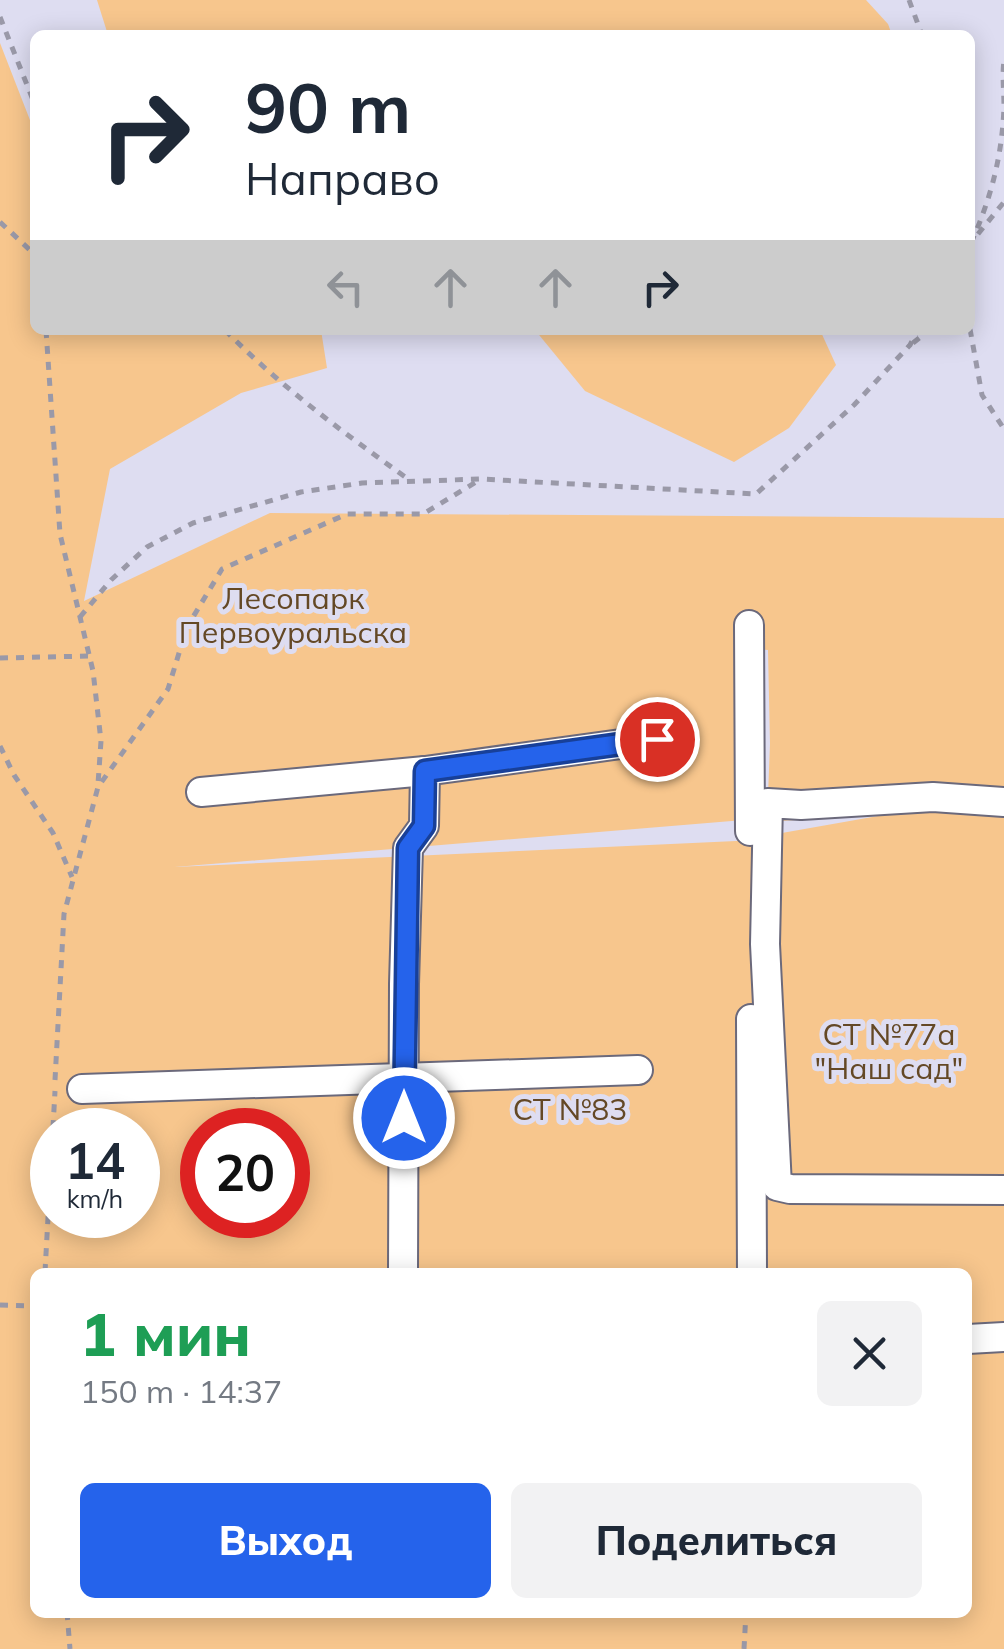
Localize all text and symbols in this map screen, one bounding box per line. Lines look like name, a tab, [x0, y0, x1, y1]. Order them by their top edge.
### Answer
text: 90 m	[245, 63, 411, 151]
icon: right	[80, 70, 210, 200]
text: Направо	[245, 150, 440, 206]
icon: left	[318, 260, 373, 315]
icon: ahead	[423, 260, 478, 315]
icon: ahead	[528, 260, 583, 315]
icon: right	[633, 260, 688, 315]
park label: Лесопарк Первоуральска	[179, 579, 407, 651]
pin	[615, 697, 700, 782]
icon: arrive	[630, 712, 685, 767]
park label: СТ №77а "Наш сад"	[815, 1015, 963, 1087]
position arrow	[352, 1066, 456, 1170]
park label: СТ №83	[513, 1090, 627, 1128]
speed limit sign: 20	[180, 1108, 310, 1238]
text: 14	[65, 1129, 125, 1192]
text: km/h	[67, 1183, 123, 1214]
text: 1 мин	[80, 1296, 251, 1371]
button: close	[817, 1301, 922, 1406]
text: 150 m · 14:37	[80, 1371, 282, 1411]
button: Выход	[80, 1483, 491, 1598]
button: Поделиться	[511, 1483, 922, 1598]

